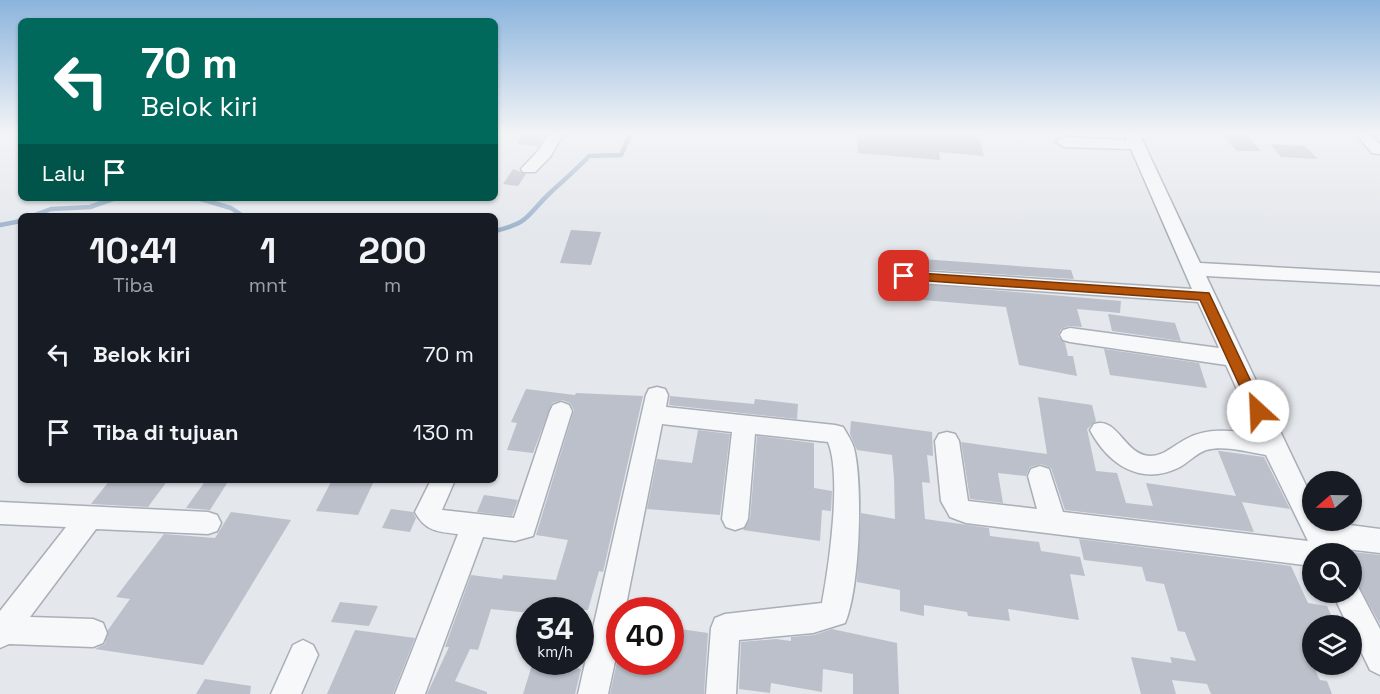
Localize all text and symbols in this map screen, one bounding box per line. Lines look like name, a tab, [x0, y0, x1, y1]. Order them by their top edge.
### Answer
text: 70 m	[141, 37, 238, 90]
icon: left	[42, 42, 120, 120]
text: Belok kiri	[141, 89, 258, 124]
icon: arrive	[98, 156, 131, 189]
text: Lalu	[42, 159, 86, 187]
text: 10:41	[89, 228, 177, 274]
text: 1	[260, 228, 276, 274]
text: 200	[359, 228, 427, 274]
pin	[878, 250, 929, 301]
icon: arrive	[887, 259, 920, 292]
text: Tiba	[113, 272, 154, 298]
text: mnt	[249, 272, 287, 298]
text: m	[384, 272, 401, 298]
icon: left	[42, 338, 75, 371]
text: Belok kiri	[93, 340, 190, 368]
text: 70 m	[423, 340, 474, 368]
position arrow	[1226, 379, 1290, 443]
icon: arrive	[42, 416, 75, 449]
text: Tiba di tujuan	[93, 418, 239, 446]
text: 130 m	[413, 418, 474, 446]
north arrow	[1302, 471, 1362, 531]
map controls	[1302, 471, 1362, 675]
button: search	[1302, 543, 1362, 603]
speed limit sign: 40	[606, 597, 684, 675]
text: 34	[536, 609, 574, 648]
button: layers	[1302, 615, 1362, 675]
text: km/h	[537, 642, 573, 661]

